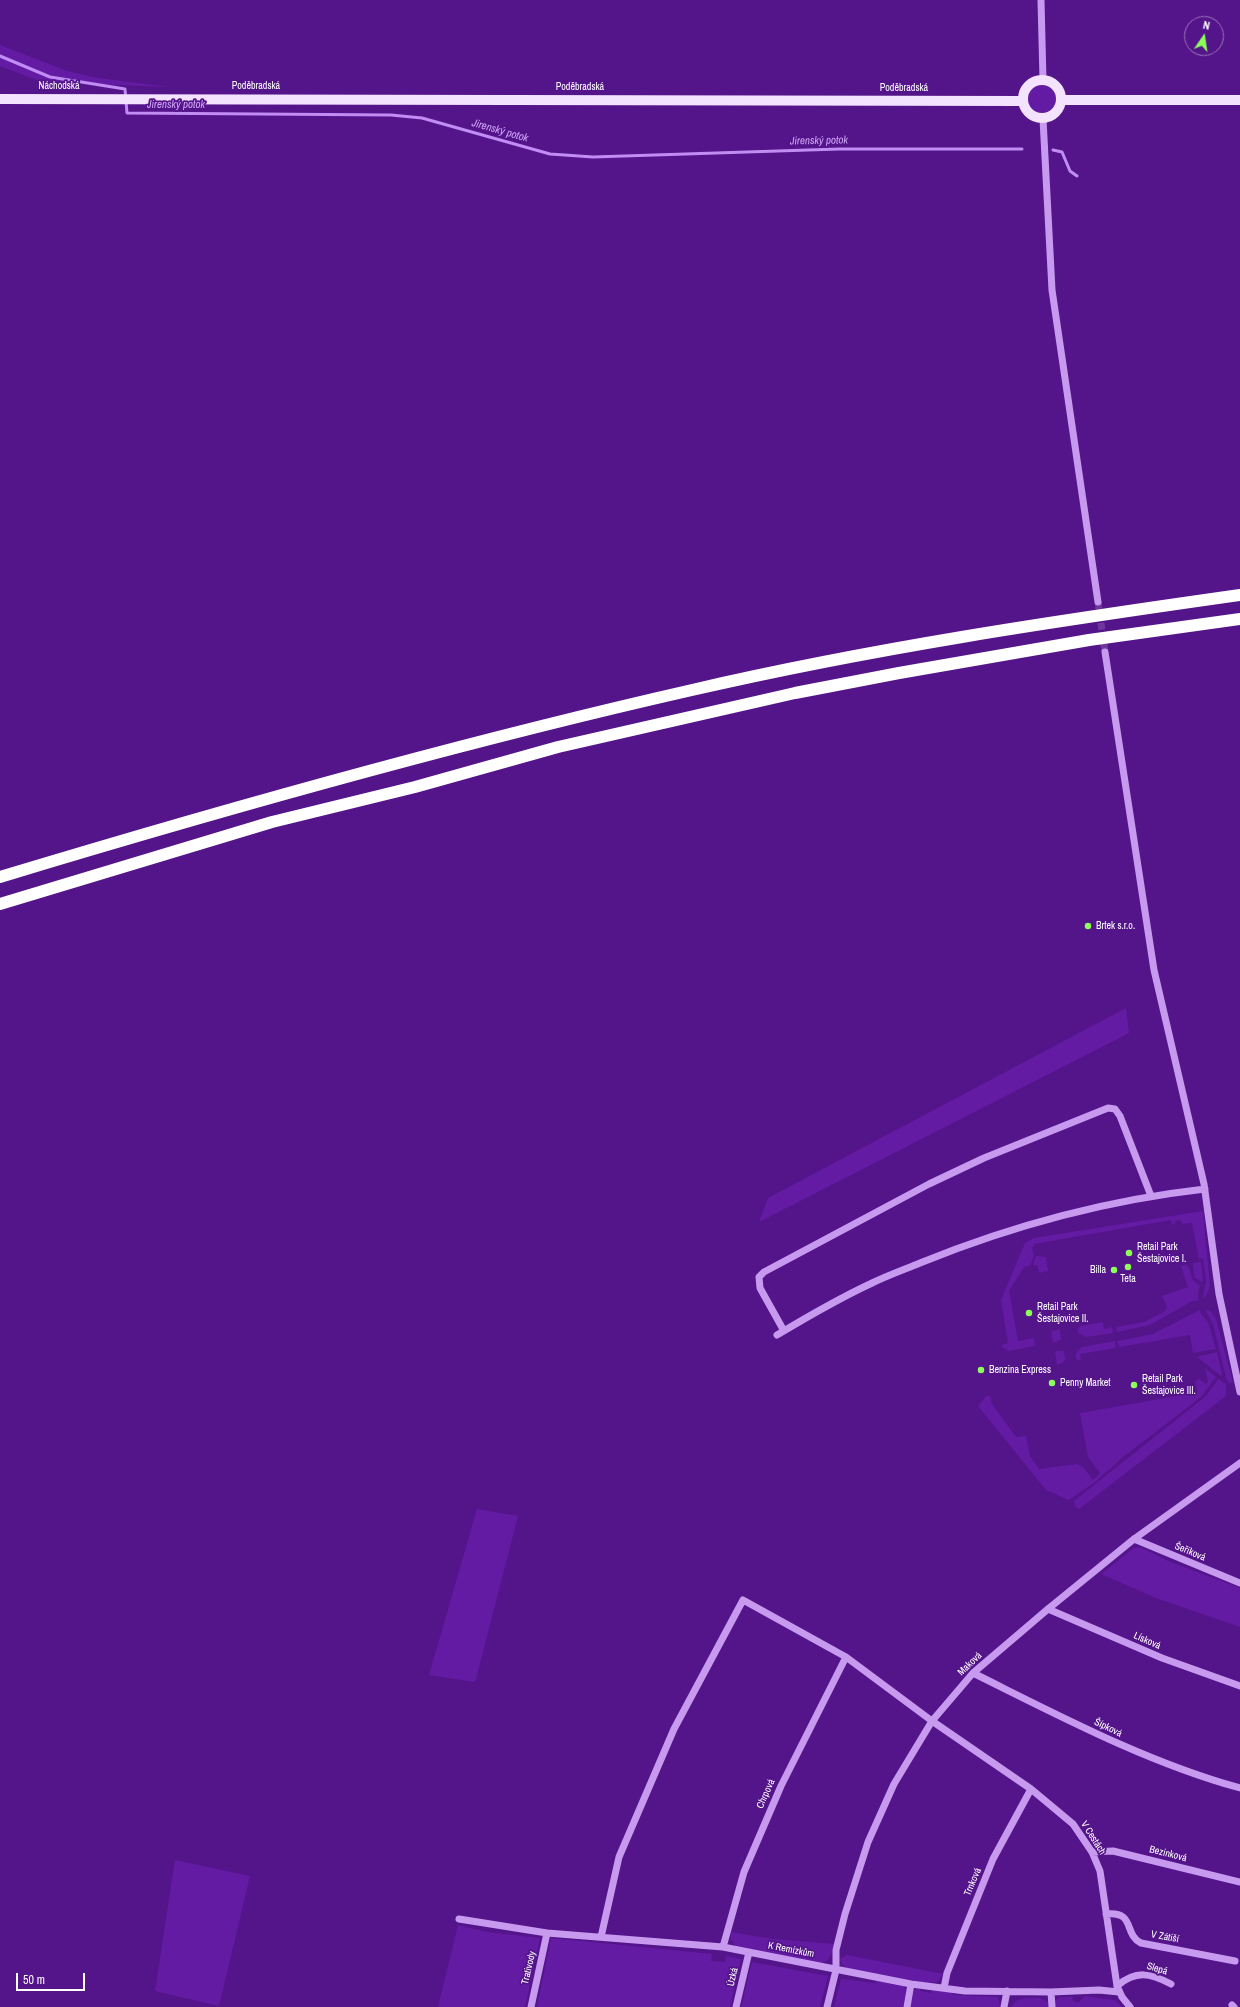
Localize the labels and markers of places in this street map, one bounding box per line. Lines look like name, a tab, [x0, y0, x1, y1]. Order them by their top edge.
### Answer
place label: Brtek s.r.o.	[1096, 920, 1135, 932]
marker: Brtek s.r.o.	[1083, 921, 1093, 931]
place label: Retail Park Šestajovice I.	[1137, 1241, 1186, 1264]
marker: Retail Park Šestajovice I.	[1124, 1248, 1134, 1258]
marker: Teta	[1123, 1262, 1133, 1272]
place label: Billa	[1090, 1264, 1106, 1276]
marker: Billa	[1109, 1265, 1119, 1275]
place label: Teta	[1120, 1273, 1136, 1285]
place label: Retail Park Šestajovice II.	[1037, 1301, 1089, 1324]
marker: Retail Park Šestajovice II.	[1024, 1308, 1034, 1318]
place label: Benzina Express	[989, 1364, 1051, 1376]
marker: Benzina Express	[976, 1365, 986, 1375]
place label: Retail Park Šestajovice III.	[1142, 1373, 1196, 1396]
place label: Penny Market	[1060, 1377, 1111, 1389]
marker: Penny Market	[1047, 1378, 1057, 1388]
marker: Retail Park Šestajovice III.	[1129, 1380, 1139, 1390]

